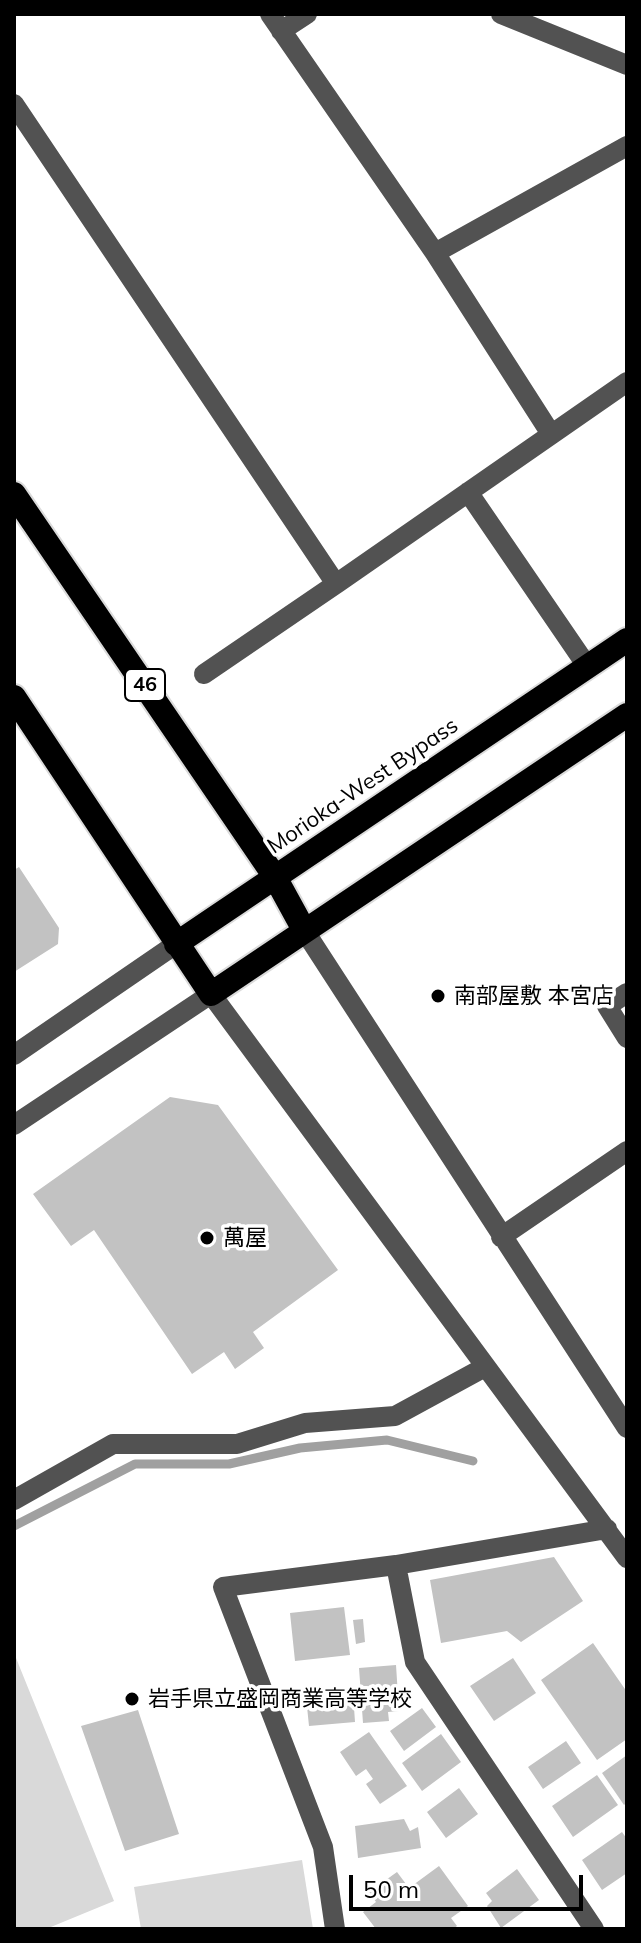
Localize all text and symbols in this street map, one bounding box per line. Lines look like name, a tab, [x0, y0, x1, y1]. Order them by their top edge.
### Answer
road number: 46	[125, 669, 165, 701]
street label: Morioka-West Bypass	[263, 712, 463, 860]
place label: 南部屋敷 本宮店	[454, 983, 614, 1009]
marker: 南部屋敷 本宮店	[429, 987, 447, 1005]
place label: 萬屋	[223, 1225, 267, 1251]
marker: 萬屋	[198, 1229, 216, 1247]
place label: 岩手県立盛岡商業高等学校	[148, 1686, 412, 1712]
marker: 岩手県立盛岡商業高等学校	[123, 1690, 141, 1708]
scale bar	[353, 1859, 587, 1909]
text: 50 m	[363, 1874, 419, 1904]

